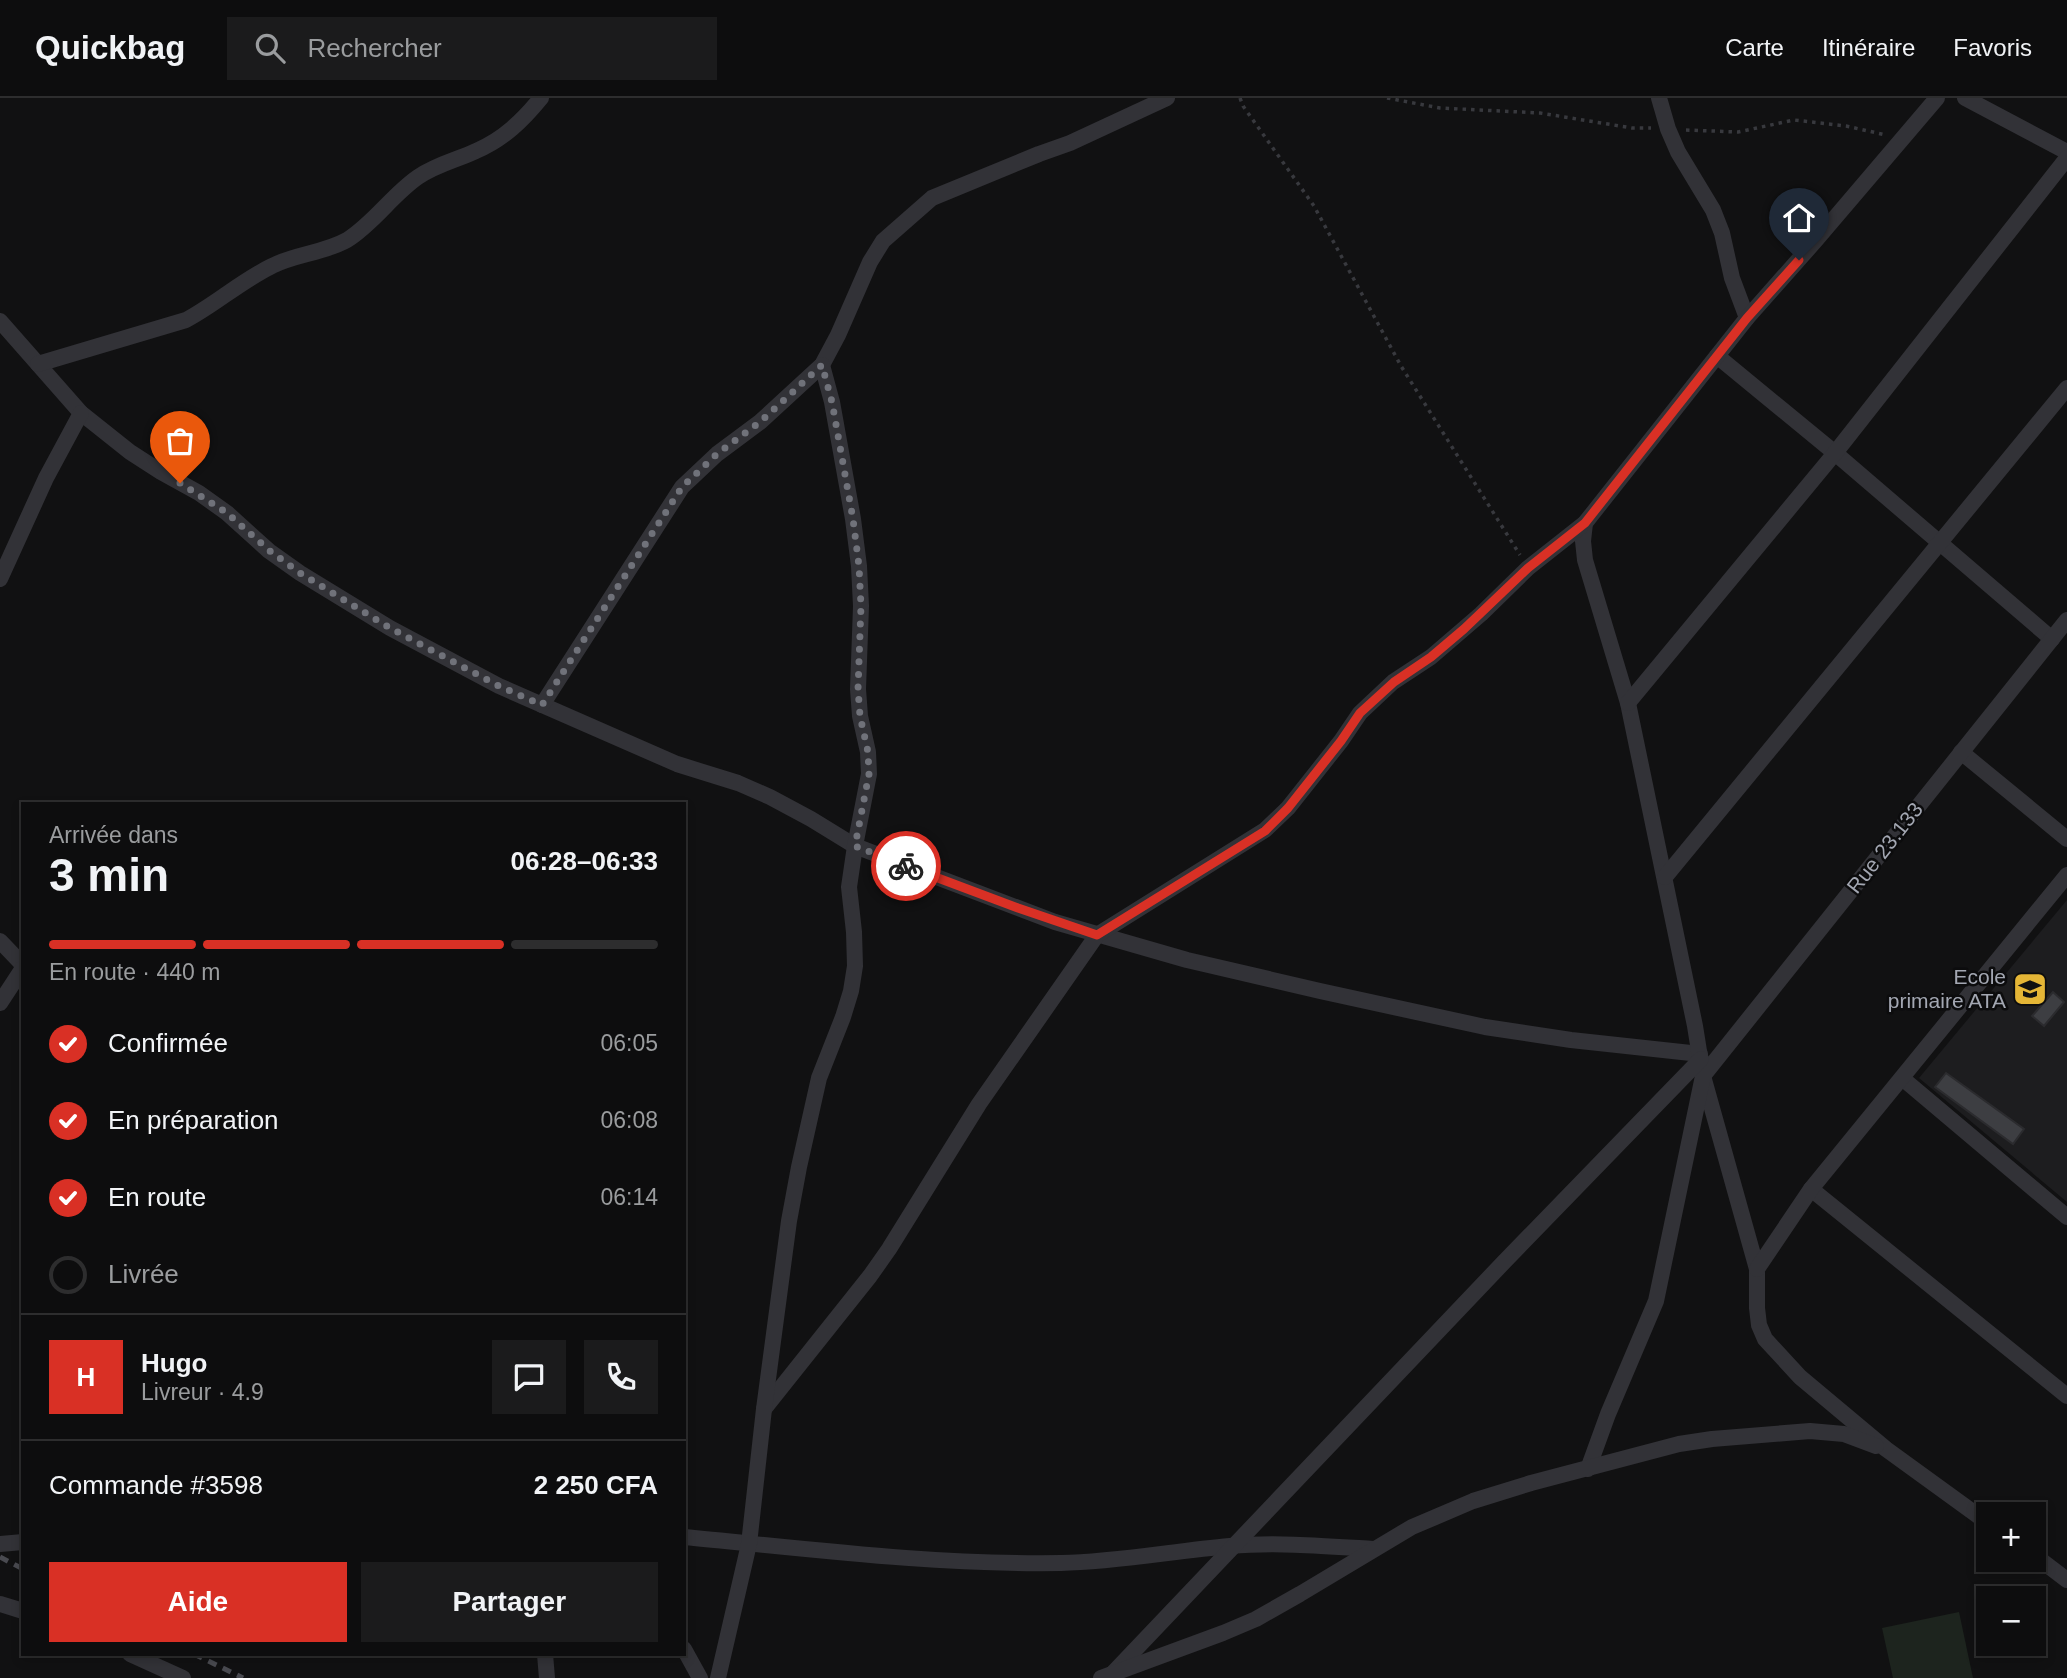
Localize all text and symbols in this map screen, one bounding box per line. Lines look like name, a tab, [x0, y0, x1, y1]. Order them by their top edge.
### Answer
search box	[227, 17, 717, 80]
text: Quickbag	[35, 29, 185, 66]
icon: search	[251, 29, 289, 67]
text: Rechercher	[307, 33, 442, 63]
text: Carte	[1725, 34, 1784, 61]
text: Itinéraire	[1822, 34, 1915, 61]
text: Favoris	[1953, 34, 2032, 61]
pin	[1769, 188, 1829, 260]
icon: home	[1780, 199, 1818, 237]
pin	[150, 411, 210, 483]
icon: bag	[161, 422, 199, 460]
street label: Rue 23.133	[1842, 798, 1927, 898]
text: Arrivée dans	[49, 822, 178, 848]
courier	[871, 831, 941, 901]
text: 06:28–06:33	[511, 846, 658, 876]
icon: bike	[887, 847, 925, 885]
text: 3 min	[49, 849, 169, 901]
text: En route · 440 m	[49, 959, 220, 985]
place label: Ecole primaire ATA	[1888, 965, 2006, 1012]
school or university icon: Ecole primaire ATA	[2011, 970, 2049, 1008]
icon: check	[49, 1025, 87, 1063]
text: Confirmée	[108, 1028, 228, 1058]
text: 06:05	[600, 1030, 658, 1056]
icon: check	[49, 1102, 87, 1140]
text: En préparation	[108, 1105, 279, 1135]
text: 06:08	[600, 1107, 658, 1133]
icon: check	[49, 1179, 87, 1217]
text: En route	[108, 1182, 206, 1212]
text: 06:14	[600, 1184, 658, 1210]
text: Livrée	[108, 1259, 179, 1289]
button: chat	[492, 1340, 566, 1414]
button: phone	[584, 1340, 658, 1414]
text: Hugo	[141, 1348, 207, 1378]
text: H	[77, 1362, 95, 1392]
text: Livreur · 4.9	[141, 1379, 264, 1405]
text: Commande #3598	[49, 1470, 263, 1500]
text: 2 250 CFA	[534, 1470, 658, 1500]
map controls	[1976, 1502, 2046, 1656]
button: +	[1976, 1502, 2046, 1572]
button: Aide	[49, 1562, 347, 1642]
button: Partager	[361, 1562, 658, 1642]
button: −	[1976, 1586, 2046, 1656]

